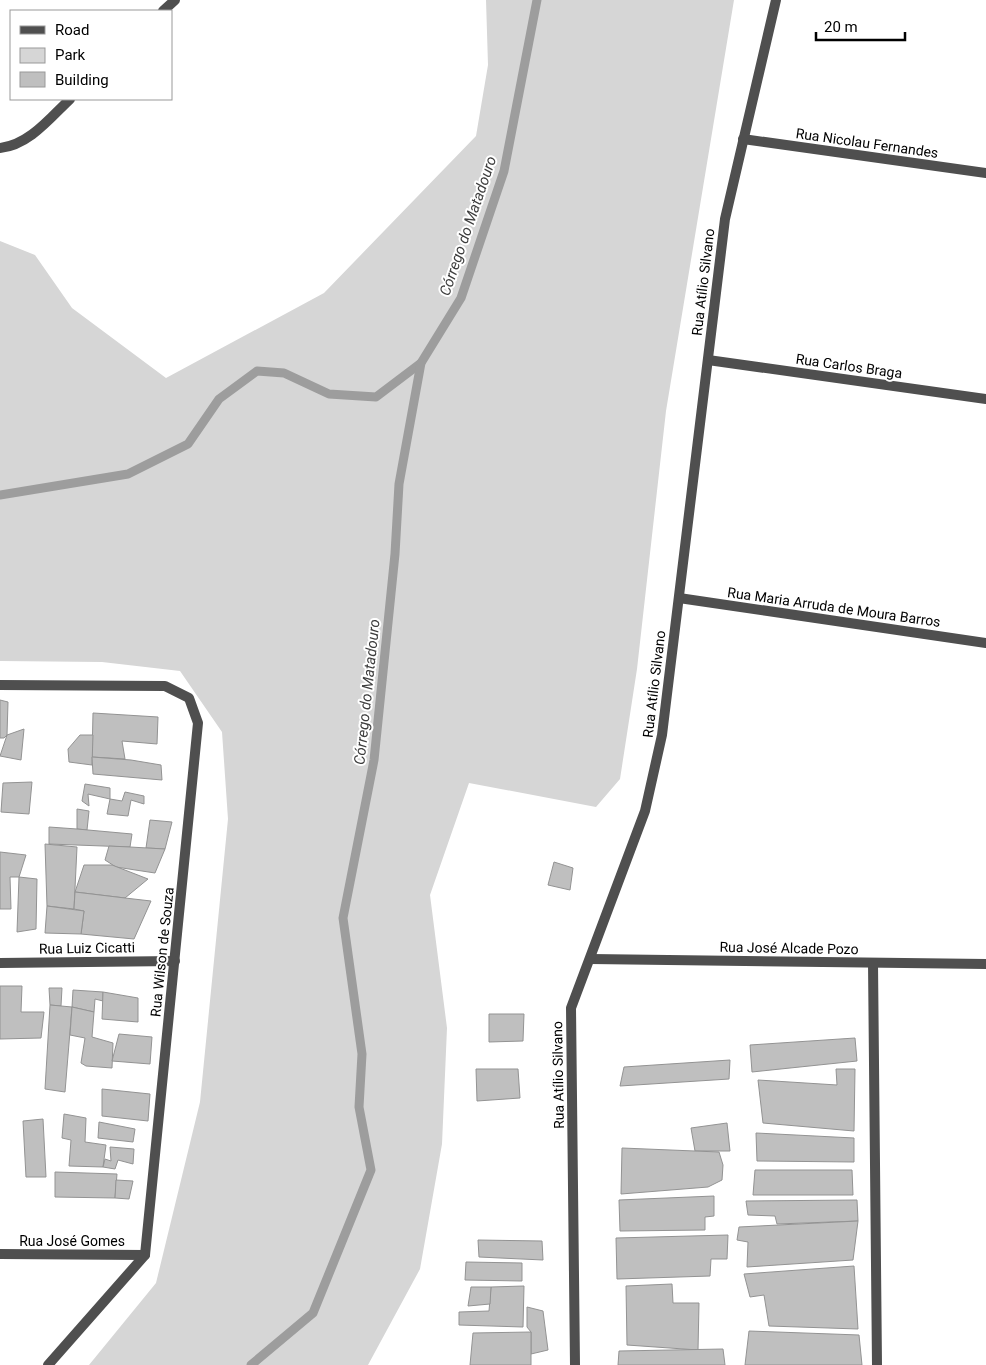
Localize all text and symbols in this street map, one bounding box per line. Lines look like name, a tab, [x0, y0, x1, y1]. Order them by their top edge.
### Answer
legend	[10, 10, 172, 100]
scale bar	[816, 10, 905, 42]
text: 20 m	[824, 18, 858, 36]
text: Road	[55, 21, 89, 39]
text: Park	[55, 46, 86, 64]
text: Building	[55, 71, 109, 89]
street label: Rua Nicolau Fernandes	[795, 125, 939, 161]
water label: Córrego do Matadouro	[436, 154, 500, 298]
street label: Rua Atílio Silvano	[688, 227, 718, 337]
street label: Rua Carlos Braga	[795, 351, 903, 381]
street label: Rua Maria Arruda de Moura Barros	[726, 584, 942, 630]
water label: Córrego do Matadouro	[350, 618, 384, 766]
street label: Rua Atílio Silvano	[639, 629, 669, 739]
street label: Rua Wilson de Souza	[147, 886, 177, 1018]
street label: Rua Luiz Cicatti	[39, 939, 135, 957]
street label: Rua José Alcade Pozo	[719, 939, 859, 957]
street label: Rua Atílio Silvano	[549, 1021, 567, 1129]
street label: Rua José Gomes	[19, 1233, 125, 1249]

